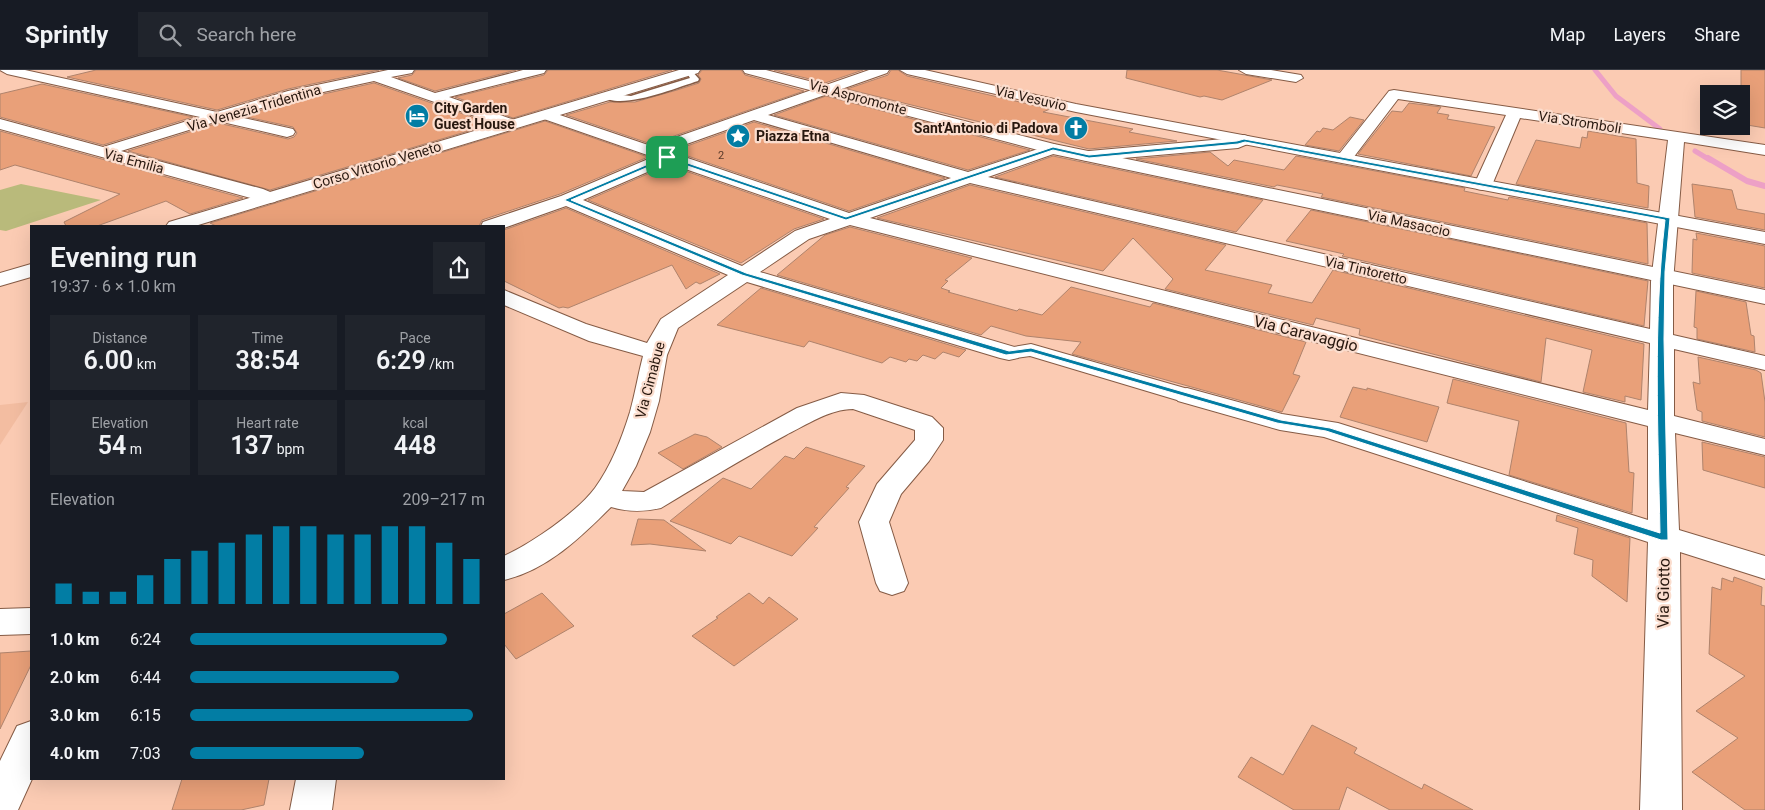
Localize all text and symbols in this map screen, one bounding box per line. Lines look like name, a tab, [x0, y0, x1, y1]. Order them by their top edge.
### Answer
search box	[138, 12, 488, 57]
text: Sprintly	[25, 21, 108, 49]
icon: search	[156, 21, 184, 49]
text: Search here	[196, 23, 296, 46]
text: Map	[1550, 24, 1585, 45]
text: Layers	[1613, 24, 1666, 45]
text: Share	[1694, 24, 1740, 45]
street label: Via Aspromonte	[808, 76, 908, 118]
street label: Via Venezia Tridentina	[185, 81, 323, 135]
street label: Via Vesuvio	[994, 82, 1068, 114]
map controls	[1700, 85, 1750, 135]
button: layers	[1700, 85, 1750, 135]
place label: City Garden Guest House	[434, 100, 515, 132]
hotel icon: City Garden Guest House	[404, 103, 430, 129]
street label: Via Stromboli	[1537, 108, 1623, 136]
church icon: Sant'Antonio di Padova	[1063, 115, 1089, 141]
place label: Sant'Antonio di Padova	[914, 120, 1058, 136]
place icon: Piazza Etna	[725, 123, 751, 149]
place label: Piazza Etna	[756, 128, 830, 144]
pin	[646, 136, 688, 178]
street label: Corso Vittorio Veneto	[311, 138, 443, 192]
icon: arrive	[653, 143, 681, 171]
street label: Via Emilia	[102, 145, 166, 177]
house number: 2	[718, 149, 724, 162]
street label: Via Masaccio	[1366, 206, 1452, 240]
text: Evening run	[50, 241, 197, 274]
button: share	[433, 242, 485, 294]
street label: Via Tintoretto	[1323, 253, 1409, 287]
text: 19:37 · 6 × 1.0 km	[50, 277, 176, 296]
street label: Via Caravaggio	[1252, 311, 1360, 356]
text: Distance	[93, 330, 147, 346]
text: Time	[252, 330, 283, 346]
text: Pace	[400, 330, 431, 346]
street label: Via Cimabue	[632, 340, 668, 420]
text: 6.00	[83, 346, 133, 375]
text: 38:54	[236, 346, 299, 375]
text: 6:29	[376, 346, 426, 375]
text: km	[133, 356, 156, 372]
text: /km	[426, 356, 454, 372]
text: Elevation	[91, 415, 148, 431]
text: Heart rate	[236, 415, 299, 431]
text: kcal	[403, 415, 428, 431]
text: 54	[98, 431, 126, 460]
text: 137	[230, 431, 273, 460]
text: 448	[394, 431, 437, 460]
text: m	[126, 441, 142, 457]
text: bpm	[273, 441, 305, 457]
text: Elevation	[50, 490, 115, 509]
text: 209–217 m	[403, 490, 485, 509]
street label: Via Giotto	[1653, 558, 1674, 628]
text: 1.0 km	[50, 630, 99, 649]
text: 6:24	[130, 630, 161, 649]
text: 2.0 km	[50, 668, 99, 687]
text: 6:44	[130, 668, 161, 687]
text: 3.0 km	[50, 706, 99, 725]
text: 6:15	[130, 706, 161, 725]
text: 4.0 km	[50, 744, 99, 763]
text: 7:03	[130, 744, 161, 763]

